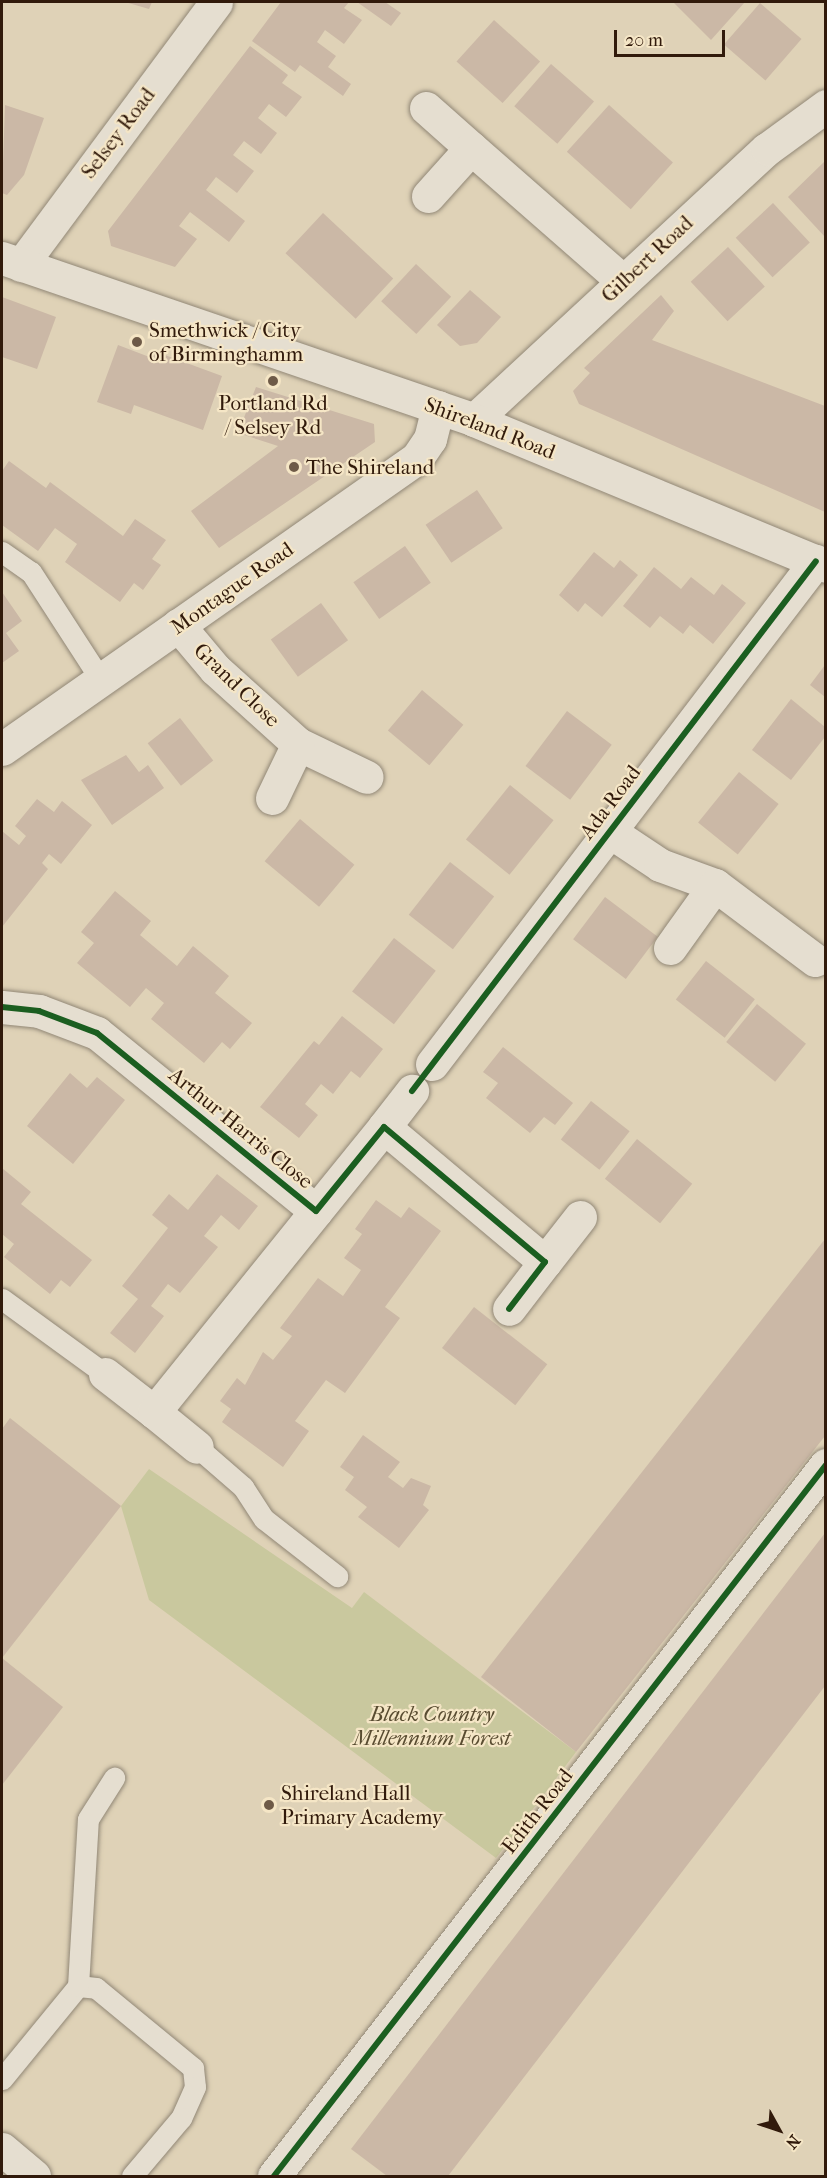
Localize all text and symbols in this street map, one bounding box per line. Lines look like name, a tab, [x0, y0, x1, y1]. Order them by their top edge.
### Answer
scale bar	[617, 18, 728, 56]
text: 20 m	[625, 30, 663, 51]
street label: Selsey Road	[76, 83, 160, 183]
street label: Gilbert Road	[596, 210, 698, 308]
place label: Smethwick / City of Birminghamm	[149, 317, 303, 367]
marker: Smethwick / City of Birminghamm	[130, 335, 144, 349]
marker: Portland Rd / Selsey Rd	[266, 374, 280, 388]
place label: Portland Rd / Selsey Rd	[218, 390, 328, 440]
street label: Shireland Road	[421, 391, 559, 465]
place label: The Shireland	[306, 454, 434, 480]
marker: The Shireland	[287, 460, 301, 474]
street label: Montague Road	[166, 536, 298, 640]
street label: Grand Close	[189, 638, 285, 732]
street label: Ada Road	[574, 760, 646, 844]
street label: Arthur Harris Close	[164, 1062, 318, 1194]
park label: Black Country Millennium Forest	[353, 1701, 511, 1751]
street label: Edith Road	[496, 1764, 578, 1858]
place label: Shireland Hall Primary Academy	[281, 1780, 443, 1830]
marker: Shireland Hall Primary Academy	[262, 1798, 276, 1812]
north arrow	[749, 2100, 809, 2160]
text: N	[782, 2131, 804, 2153]

